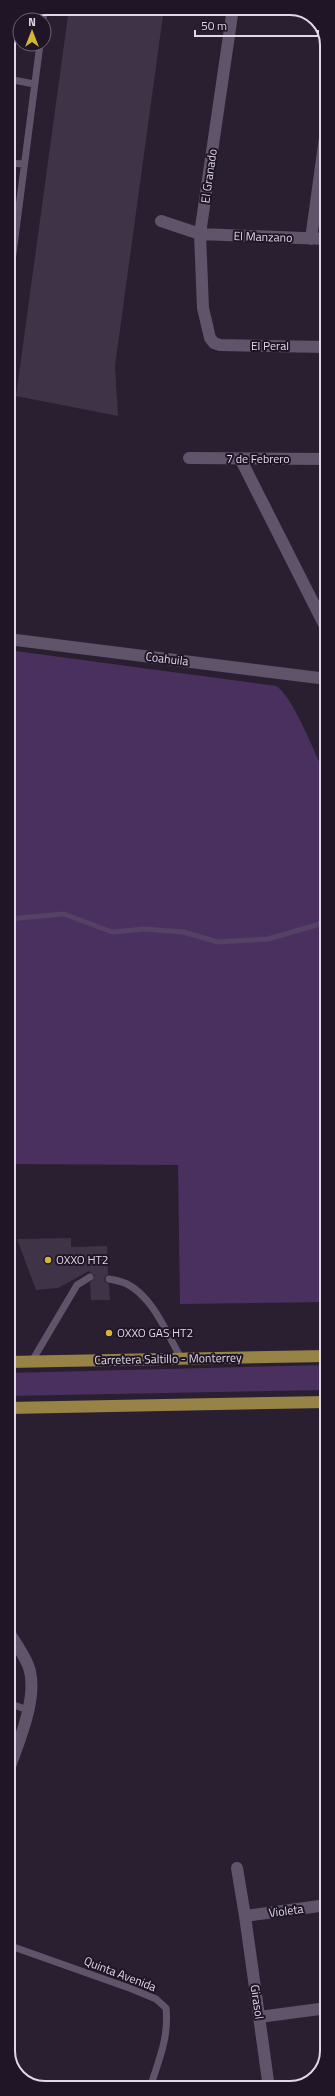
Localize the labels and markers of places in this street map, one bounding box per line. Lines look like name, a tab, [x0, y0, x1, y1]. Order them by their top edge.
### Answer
place label: OXXO HT2	[56, 1250, 109, 1269]
marker: OXXO HT2	[43, 1255, 53, 1265]
place label: OXXO GAS HT2	[117, 1323, 193, 1342]
marker: OXXO GAS HT2	[104, 1328, 114, 1338]

